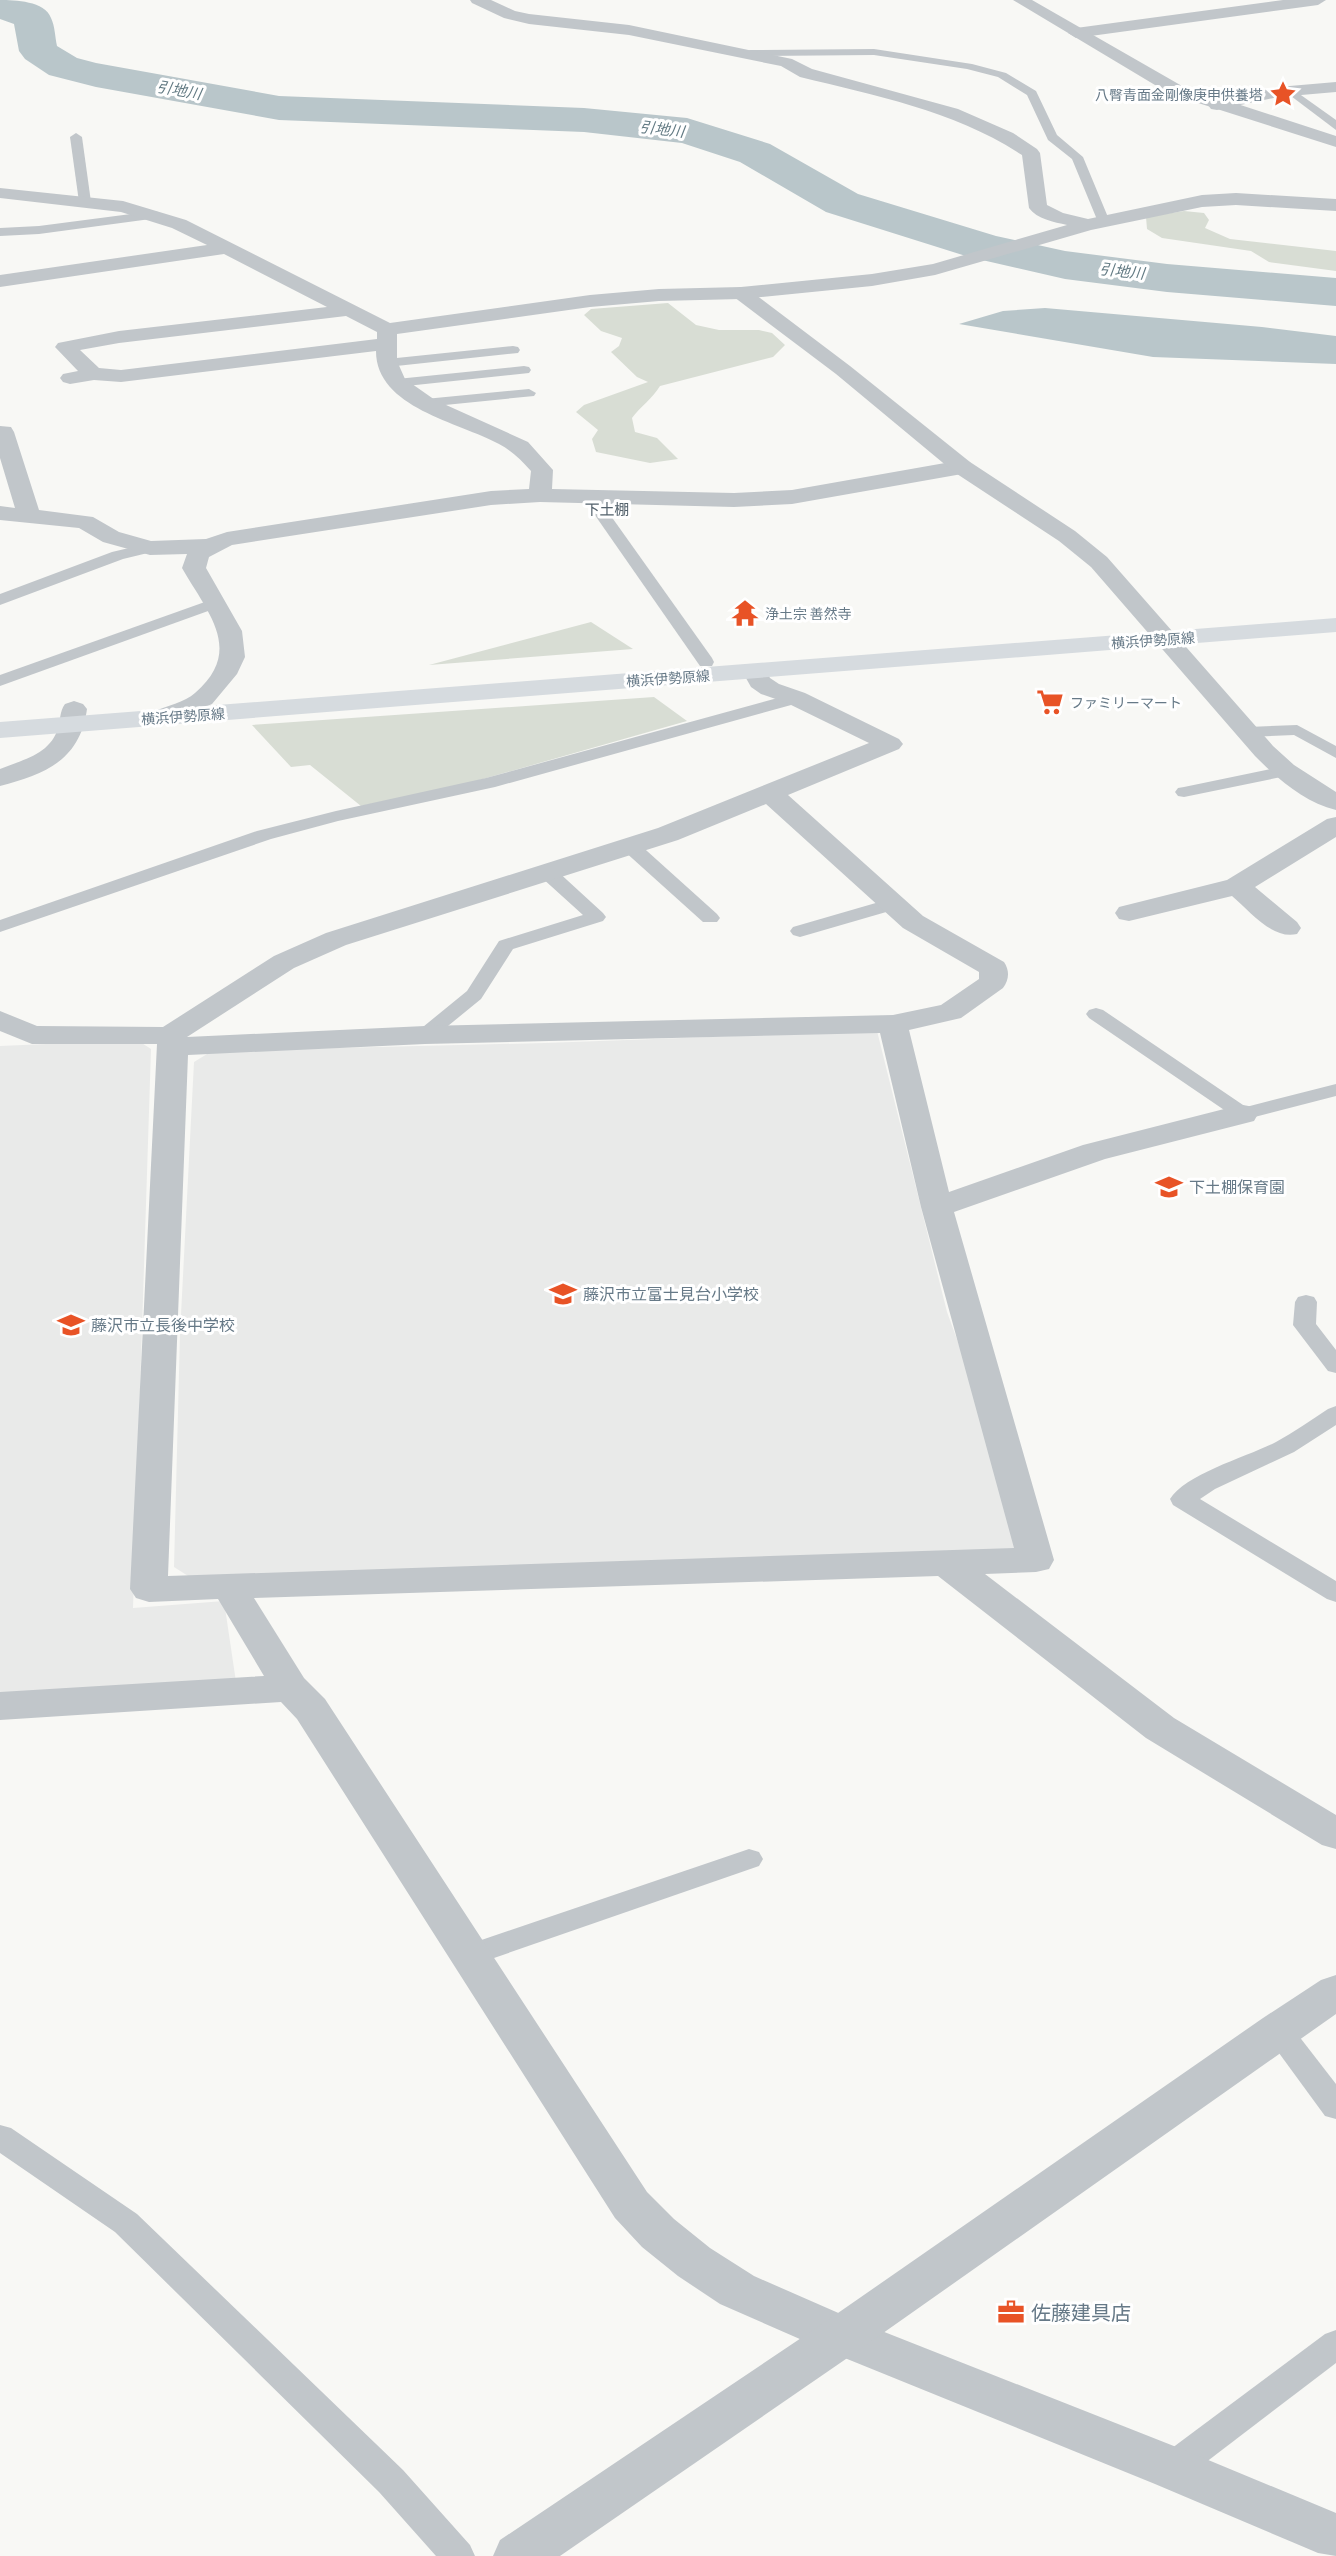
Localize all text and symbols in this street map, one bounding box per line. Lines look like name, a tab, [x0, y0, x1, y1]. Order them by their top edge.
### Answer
water label: 引地川	[155, 76, 205, 105]
place icon: 八臀青面金剛像庚申供養塔	[1268, 79, 1298, 109]
place label: 八臀青面金剛像庚申供養塔	[1095, 85, 1263, 104]
water label: 引地川	[638, 116, 688, 142]
water label: 引地川	[1099, 258, 1147, 284]
district label: 下土棚	[584, 499, 630, 520]
temple icon: 浄土宗 善然寺	[730, 598, 760, 628]
place label: 浄土宗 善然寺	[765, 604, 852, 623]
street label: 横浜伊勢原線	[1110, 628, 1196, 652]
street label: 横浜伊勢原線	[625, 666, 711, 690]
supermarket icon: ファミリーマート	[1035, 687, 1065, 717]
place label: ファミリーマート	[1070, 693, 1182, 712]
street label: 横浜伊勢原線	[140, 704, 226, 728]
school or university icon: 下土棚保育園	[1154, 1172, 1184, 1202]
place label: 下土棚保育園	[1189, 1176, 1285, 1198]
school or university icon: 藤沢市立富士見台小学校	[548, 1279, 578, 1309]
place label: 藤沢市立富士見台小学校	[583, 1283, 759, 1305]
school or university icon: 藤沢市立長後中学校	[56, 1310, 86, 1340]
place label: 藤沢市立長後中学校	[91, 1314, 235, 1336]
office icon: 佐藤建具店	[996, 2297, 1026, 2327]
place label: 佐藤建具店	[1031, 2299, 1131, 2326]

